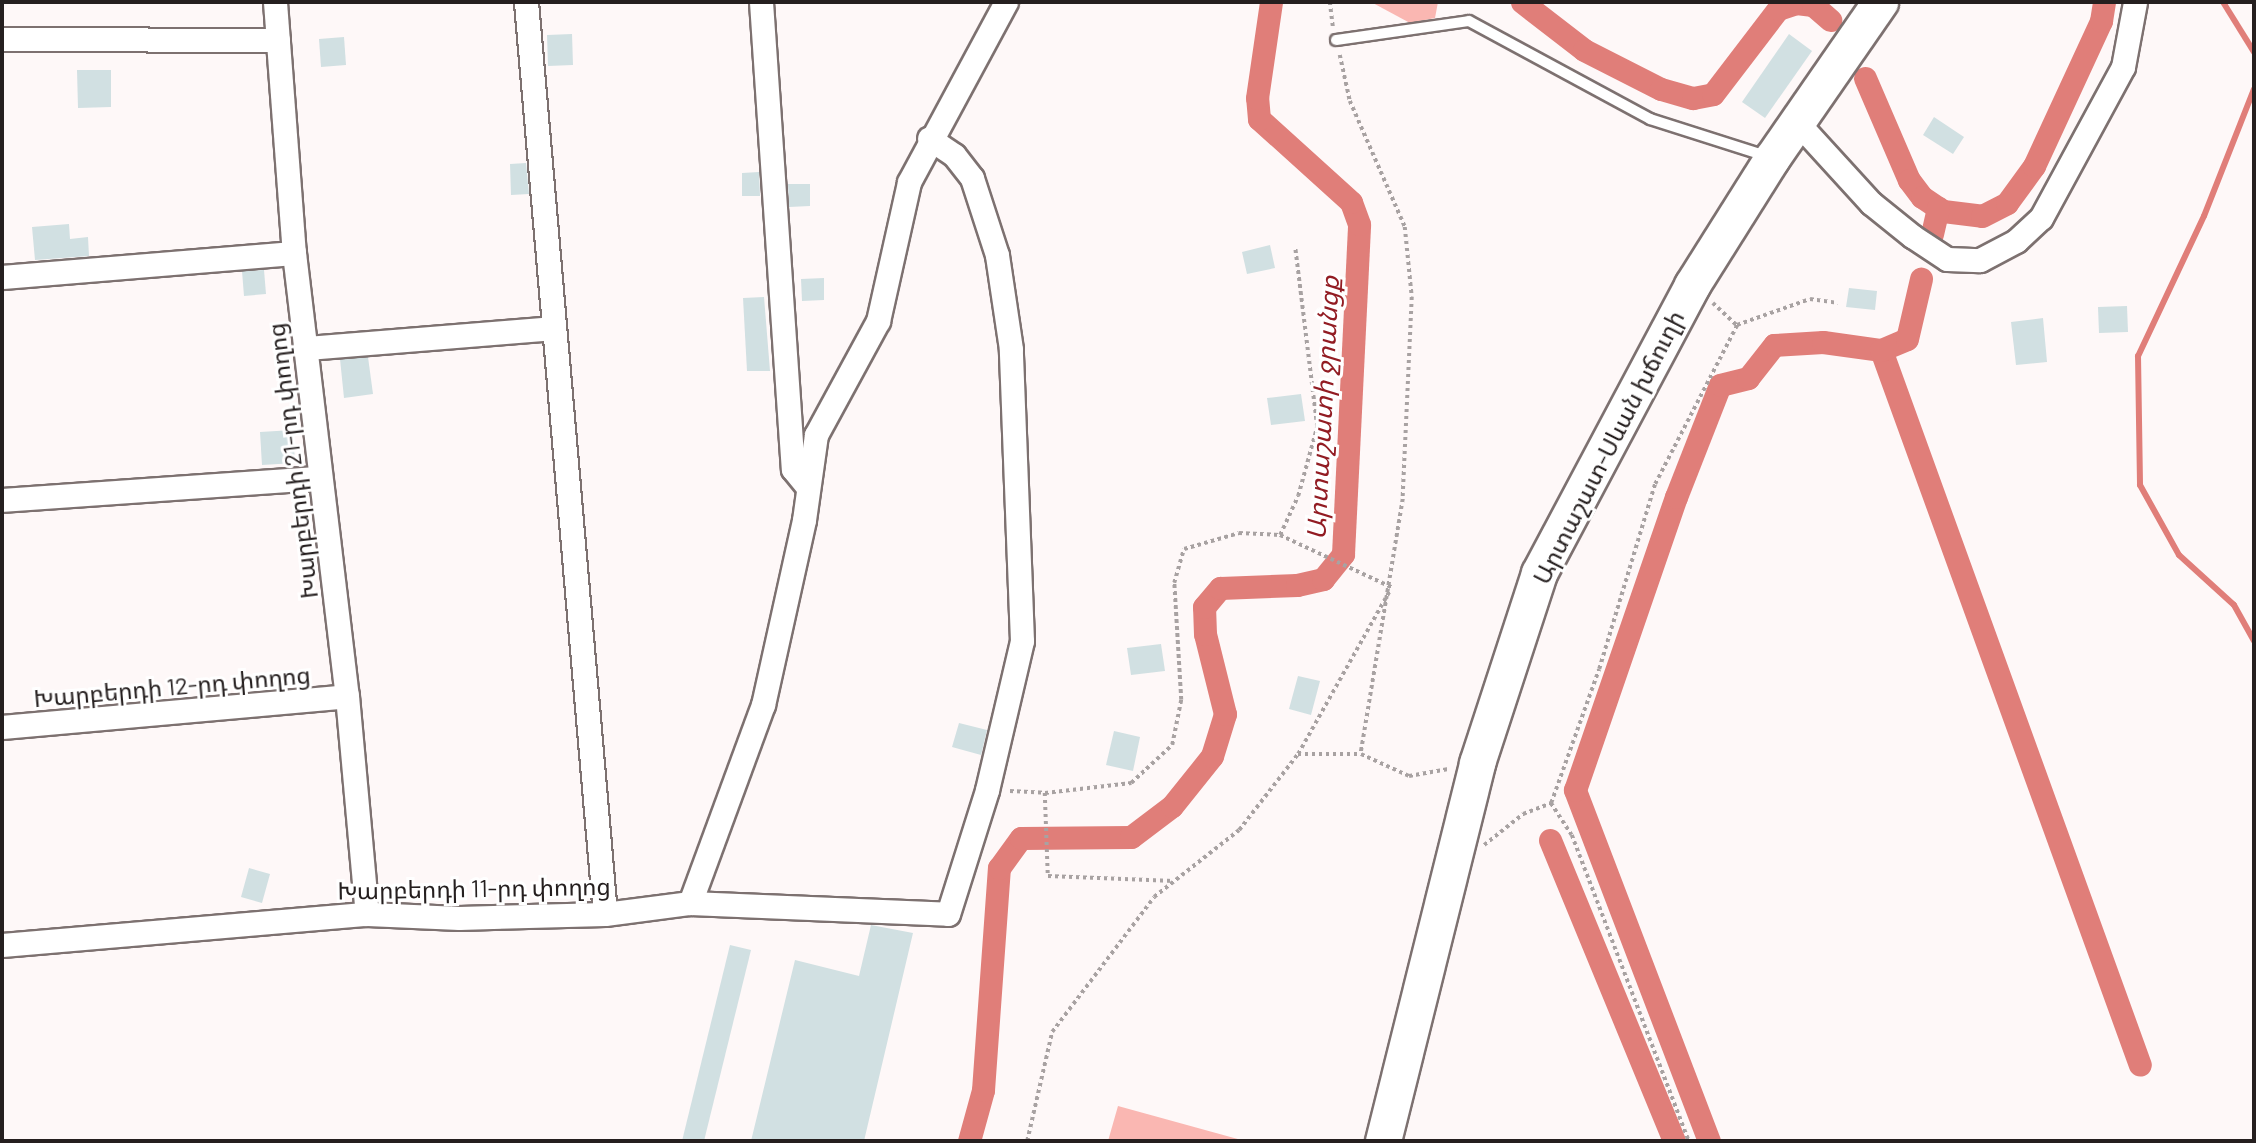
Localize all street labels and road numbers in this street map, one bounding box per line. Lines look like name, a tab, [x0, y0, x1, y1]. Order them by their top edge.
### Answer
street label: Արտաշատ-Սևան խճուղի	[1526, 305, 1690, 589]
street label: Խարբերդի 21-րդ փողոց	[261, 321, 323, 601]
street label: Խարբերդի 12-րդ փողոց	[32, 660, 312, 712]
street label: Խարբերդի 11-րդ փողոց	[337, 871, 611, 905]

